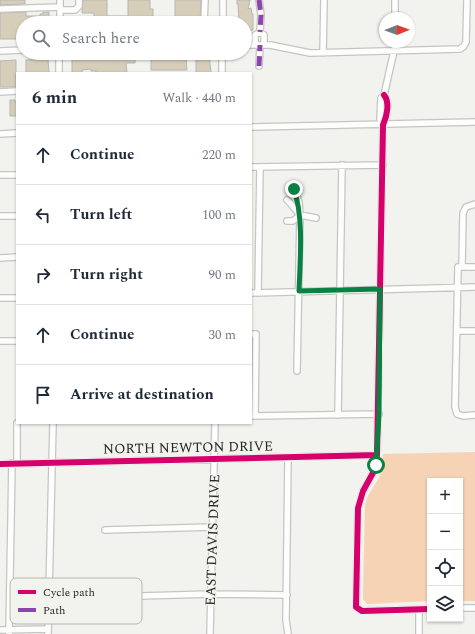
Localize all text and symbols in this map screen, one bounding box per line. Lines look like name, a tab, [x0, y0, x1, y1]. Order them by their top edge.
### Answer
north arrow	[379, 12, 415, 48]
search box	[16, 16, 252, 60]
icon: search	[30, 27, 52, 49]
text: Search here	[62, 27, 140, 50]
text: 6 min	[32, 85, 77, 111]
text: Walk · 440 m	[162, 88, 236, 108]
text: Continue	[70, 143, 135, 166]
icon: ahead	[32, 144, 54, 166]
text: 220 m	[202, 145, 236, 165]
route end	[285, 180, 303, 198]
text: Turn left	[70, 203, 132, 226]
icon: left	[32, 204, 54, 226]
text: 100 m	[202, 205, 236, 225]
text: Turn right	[70, 263, 143, 286]
icon: right	[32, 264, 54, 286]
text: 90 m	[209, 265, 236, 285]
text: Continue	[70, 323, 135, 346]
icon: ahead	[32, 324, 54, 346]
text: 30 m	[209, 325, 236, 345]
text: Arrive at destination	[70, 383, 214, 406]
icon: arrive	[32, 384, 54, 406]
street label: NORTH NEWTON DRIVE	[103, 436, 273, 459]
route start	[367, 456, 385, 474]
street label: EAST DAVIS DRIVE	[200, 474, 225, 606]
map controls	[427, 478, 463, 622]
button: +	[427, 478, 463, 514]
button: −	[427, 514, 463, 550]
button: locate	[427, 550, 463, 586]
legend	[10, 578, 142, 624]
text: Cycle path	[43, 584, 95, 601]
button: layers	[427, 586, 463, 622]
text: Path	[43, 602, 65, 619]

